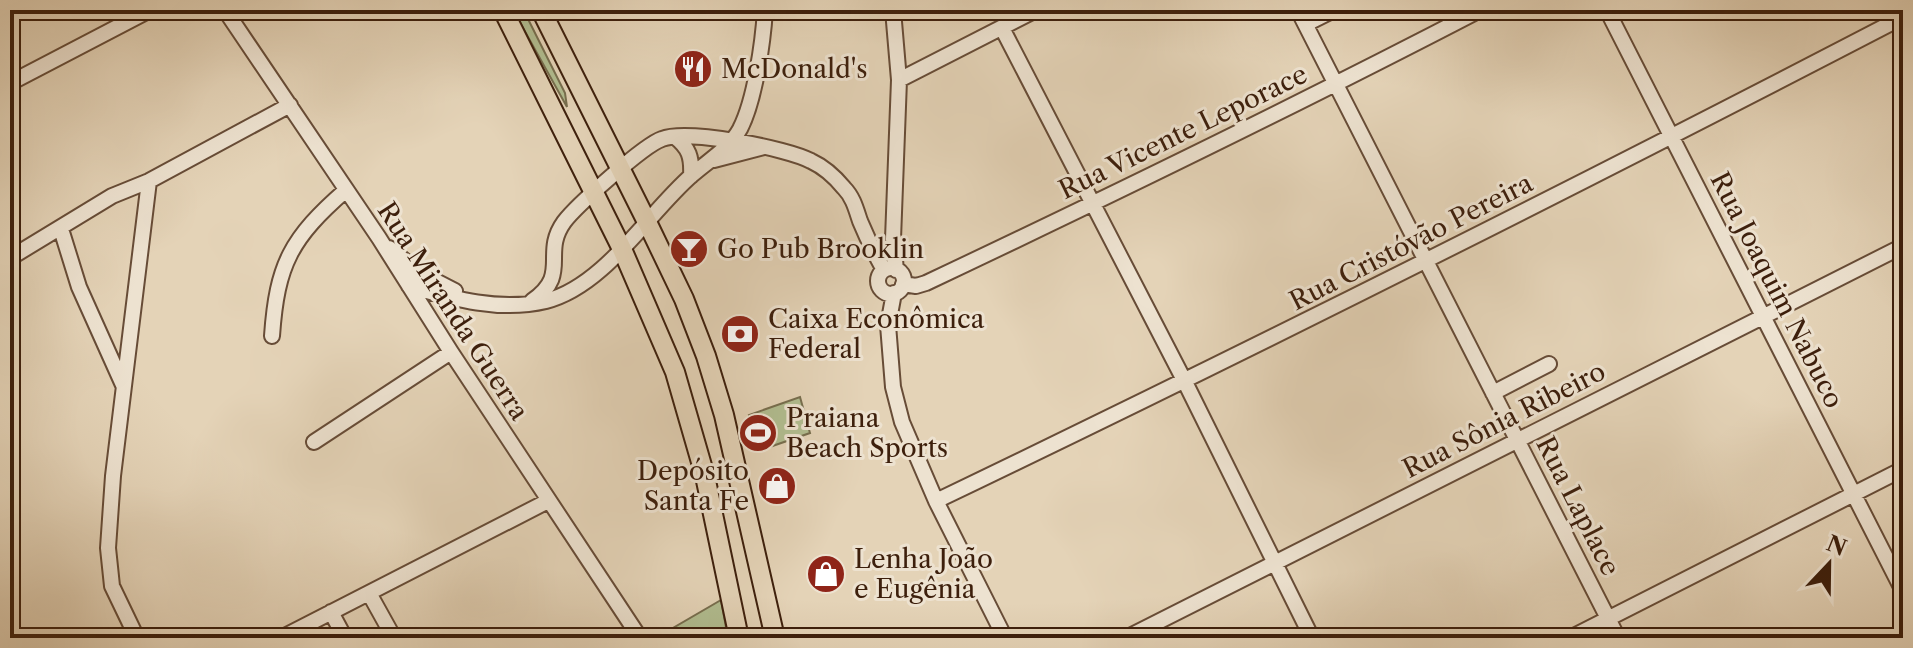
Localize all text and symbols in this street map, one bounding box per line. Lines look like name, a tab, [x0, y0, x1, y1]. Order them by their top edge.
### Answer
restaurant icon: McDonald's	[672, 48, 714, 90]
place label: McDonald's	[721, 53, 868, 85]
street label: Rua Vicente Leporace	[1054, 58, 1312, 206]
street label: Rua Cristóvão Pereira	[1284, 167, 1538, 317]
street label: Rua Joaquim Nabuco	[1704, 167, 1850, 413]
street label: Rua Miranda Guerra	[371, 196, 536, 426]
bar icon: Go Pub Brooklin	[668, 228, 710, 270]
place label: Go Pub Brooklin	[717, 233, 924, 265]
place label: Caixa Econômica Federal	[768, 303, 985, 365]
bank icon: Caixa Econômica Federal	[719, 313, 761, 355]
street label: Rua Sônia Ribeiro	[1397, 355, 1611, 485]
place label: Praiana Beach Sports	[786, 402, 948, 464]
sports icon: Praiana Beach Sports	[737, 412, 779, 454]
street label: Rua Laplace	[1529, 431, 1627, 581]
place label: Depósito Santa Fe	[637, 455, 749, 517]
shop icon: Depósito Santa Fe	[756, 465, 798, 507]
north arrow	[1789, 524, 1869, 604]
text: N	[1822, 530, 1850, 562]
place label: Lenha João e Eugênia	[854, 543, 993, 605]
shop icon: Lenha João e Eugênia	[805, 553, 847, 595]

